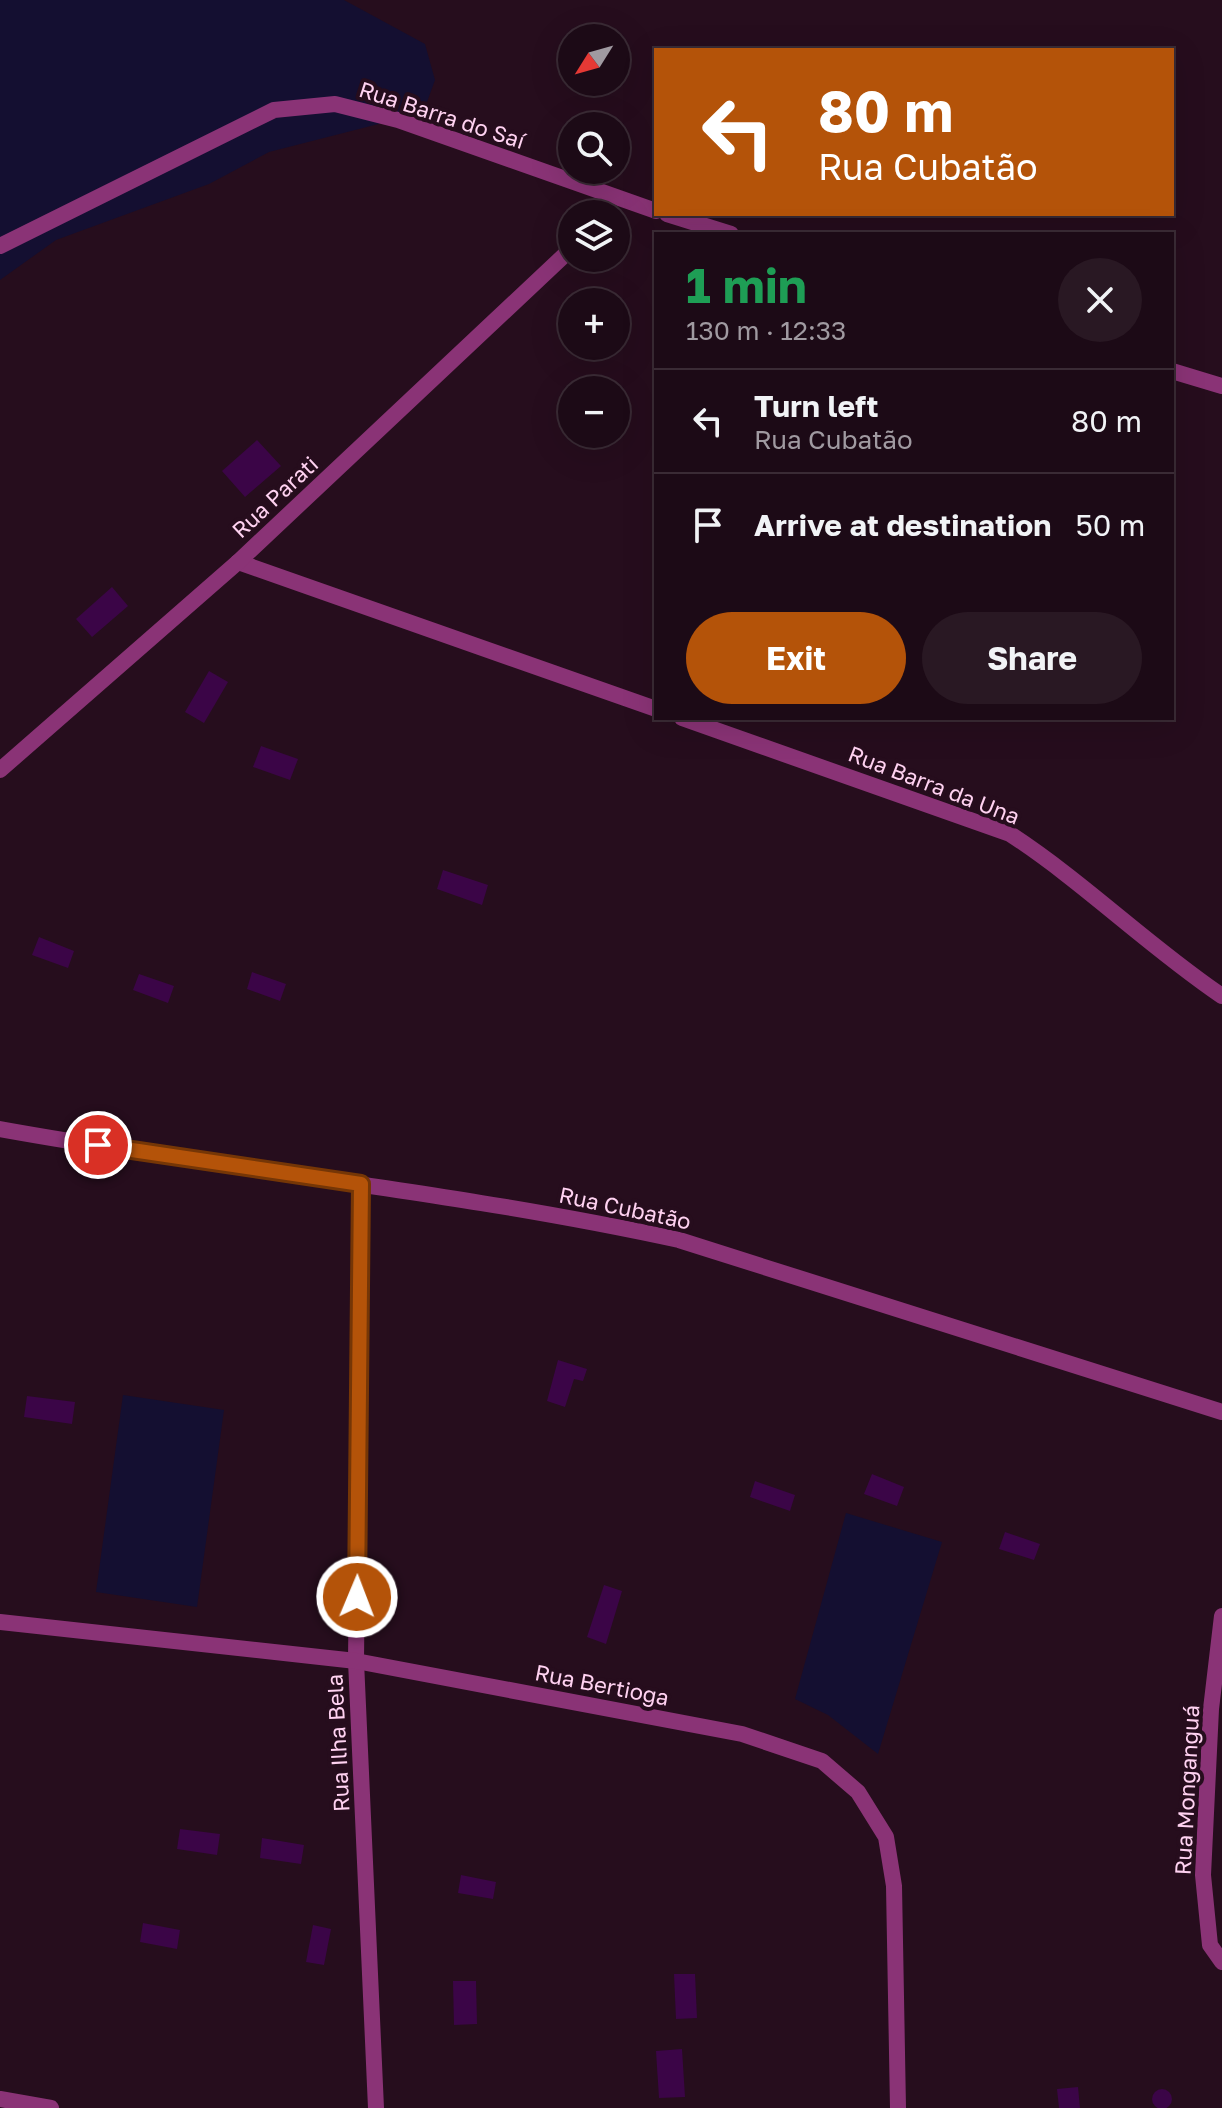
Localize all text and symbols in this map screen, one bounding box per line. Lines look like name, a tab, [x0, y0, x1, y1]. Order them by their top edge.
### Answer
north arrow	[558, 24, 630, 96]
map controls	[558, 24, 630, 448]
street label: Rua Barra do Saí	[356, 75, 530, 155]
text: 80 m	[818, 77, 953, 144]
icon: left	[686, 80, 790, 184]
button: search	[558, 112, 630, 184]
text: Rua Cubatão	[818, 145, 1038, 188]
button: layers	[558, 200, 630, 272]
text: 1 min	[686, 256, 807, 314]
button: close	[1058, 258, 1142, 342]
button: +	[558, 288, 630, 360]
text: 130 m · 12:33	[686, 315, 846, 346]
button: −	[558, 376, 630, 448]
text: Turn left	[754, 388, 879, 424]
icon: left	[686, 399, 730, 443]
text: 80 m	[1071, 403, 1142, 439]
text: Rua Cubatão	[754, 424, 913, 455]
street label: Rua Parati	[226, 450, 323, 543]
icon: arrive	[686, 503, 730, 547]
text: Arrive at destination	[754, 507, 1051, 543]
text: 50 m	[1075, 507, 1145, 543]
button: Exit	[686, 612, 906, 704]
button: Share	[922, 612, 1142, 704]
street label: Rua Barra da Una	[845, 739, 1024, 830]
pin	[64, 1111, 132, 1179]
icon: arrive	[76, 1123, 120, 1167]
street label: Rua Cubatão	[557, 1180, 694, 1235]
position arrow	[315, 1555, 399, 1639]
street label: Rua Bertioga	[533, 1658, 671, 1711]
street label: Rua Ilha Bela	[320, 1673, 355, 1813]
street label: Rua Monganguá	[1169, 1704, 1204, 1876]

